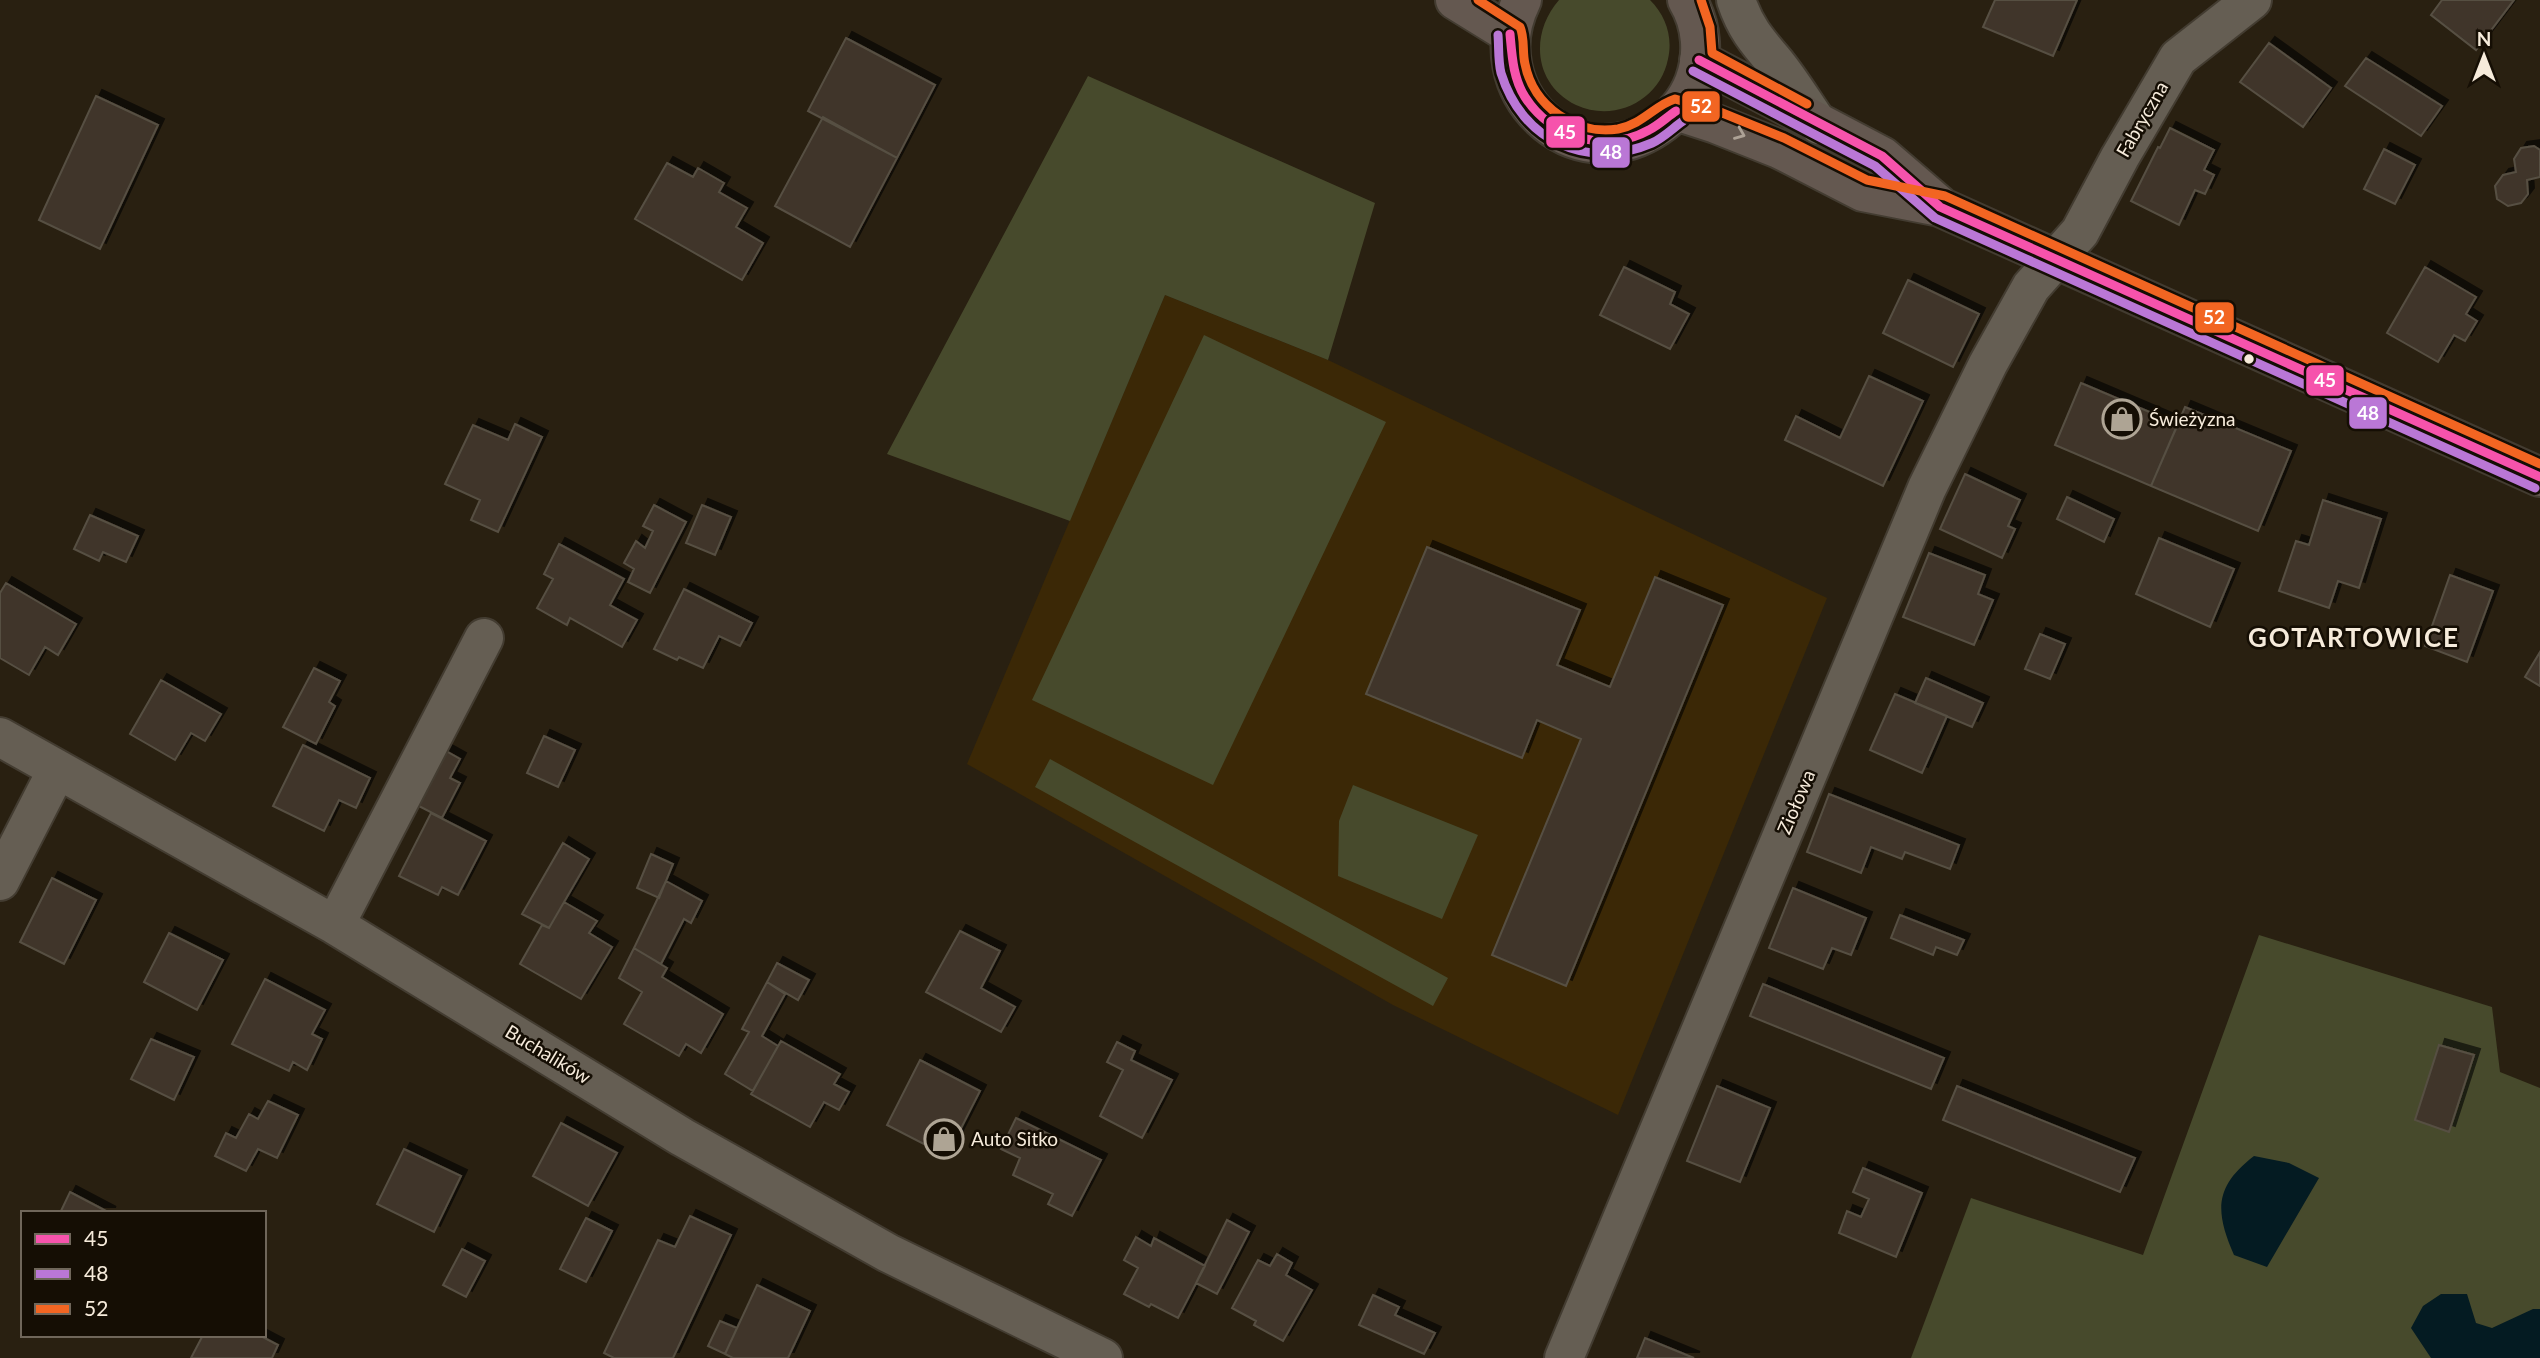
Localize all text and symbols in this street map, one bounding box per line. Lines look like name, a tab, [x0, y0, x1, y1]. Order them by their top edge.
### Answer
north arrow	[2449, 21, 2519, 91]
text: N	[2477, 27, 2491, 50]
street label: Fabryczna	[2111, 77, 2172, 161]
line badge: 52	[1681, 90, 1721, 123]
text: 52	[1690, 94, 1712, 117]
line badge: 45	[1545, 115, 1586, 149]
text: 45	[1554, 120, 1576, 143]
one-way arrow	[1734, 125, 1746, 139]
line badge: 48	[1591, 136, 1631, 169]
text: 48	[1600, 140, 1622, 163]
line badge: 52	[2194, 301, 2235, 334]
text: 52	[2203, 305, 2225, 328]
unlabelled marker	[2242, 352, 2256, 366]
line badge: 45	[2305, 364, 2345, 397]
text: 45	[2314, 368, 2336, 391]
line badge: 48	[2348, 396, 2388, 430]
shop icon: Świeżyzna	[2101, 398, 2143, 440]
text: 48	[2357, 401, 2379, 424]
place label: Świeżyzna	[2149, 407, 2236, 430]
district label: GOTARTOWICE	[2248, 621, 2460, 653]
street label: Ziołowa	[1772, 766, 1819, 837]
street label: Buchalików	[501, 1019, 595, 1088]
shop icon: Auto Sitko	[923, 1118, 965, 1160]
place label: Auto Sitko	[971, 1127, 1058, 1150]
legend	[21, 1211, 266, 1337]
text: 45	[84, 1225, 108, 1250]
text: 48	[84, 1260, 108, 1285]
text: 52	[84, 1295, 108, 1320]

